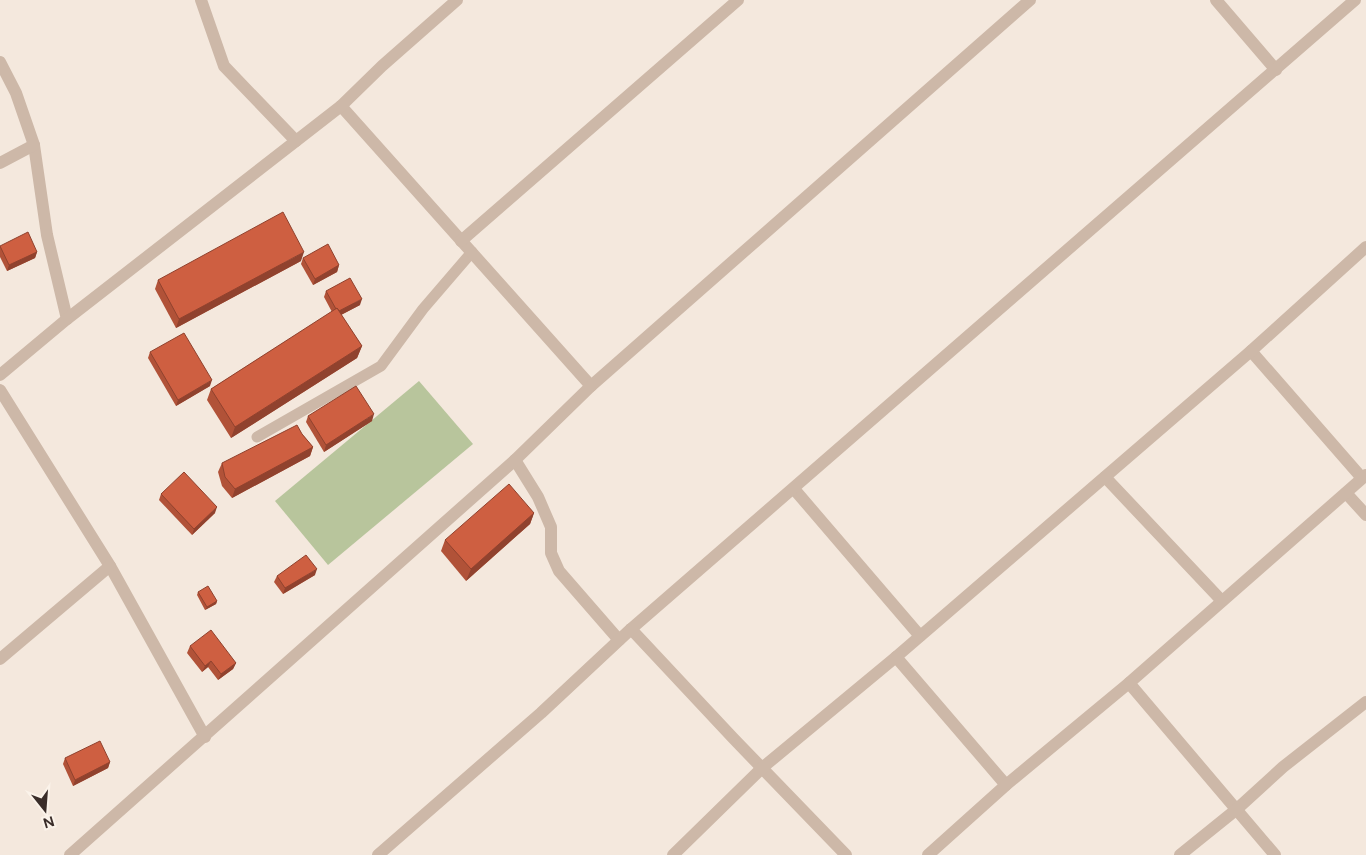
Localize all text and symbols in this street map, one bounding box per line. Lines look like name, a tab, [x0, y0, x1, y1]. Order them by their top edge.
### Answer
north arrow	[20, 785, 70, 835]
text: N	[41, 812, 56, 832]

